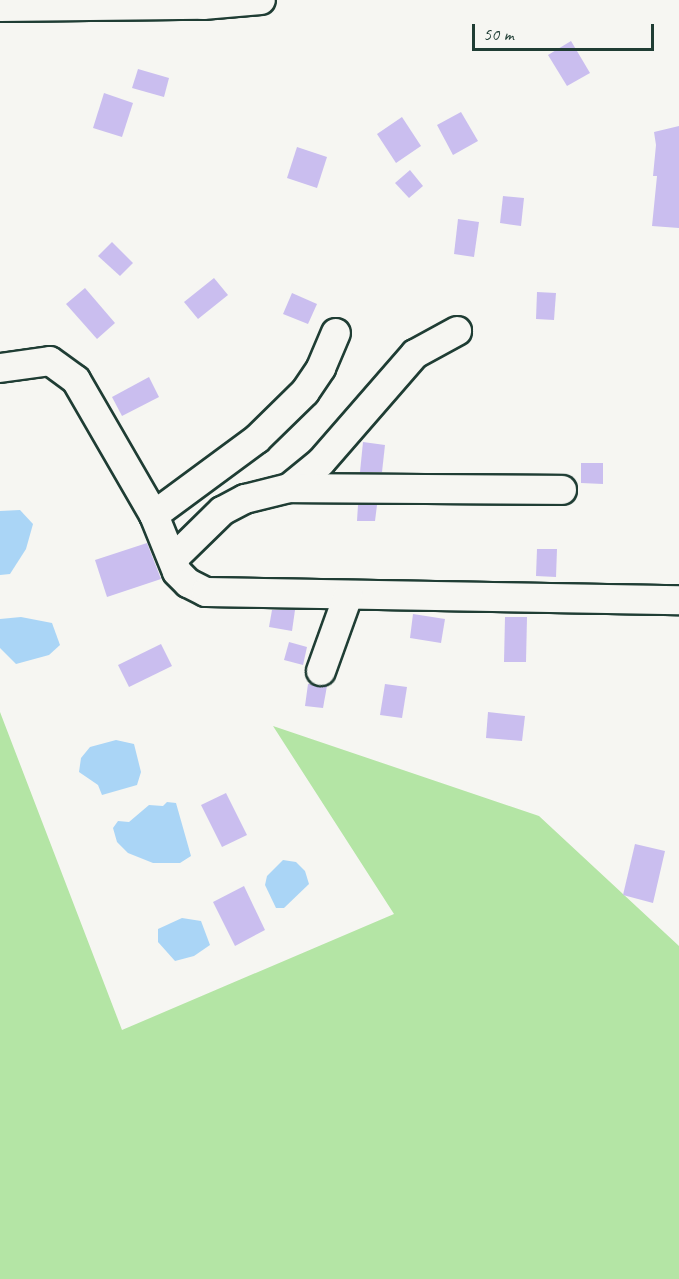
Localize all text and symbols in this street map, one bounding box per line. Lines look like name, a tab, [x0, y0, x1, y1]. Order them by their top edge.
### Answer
scale bar	[475, 12, 656, 50]
text: 50 m	[483, 23, 514, 45]

